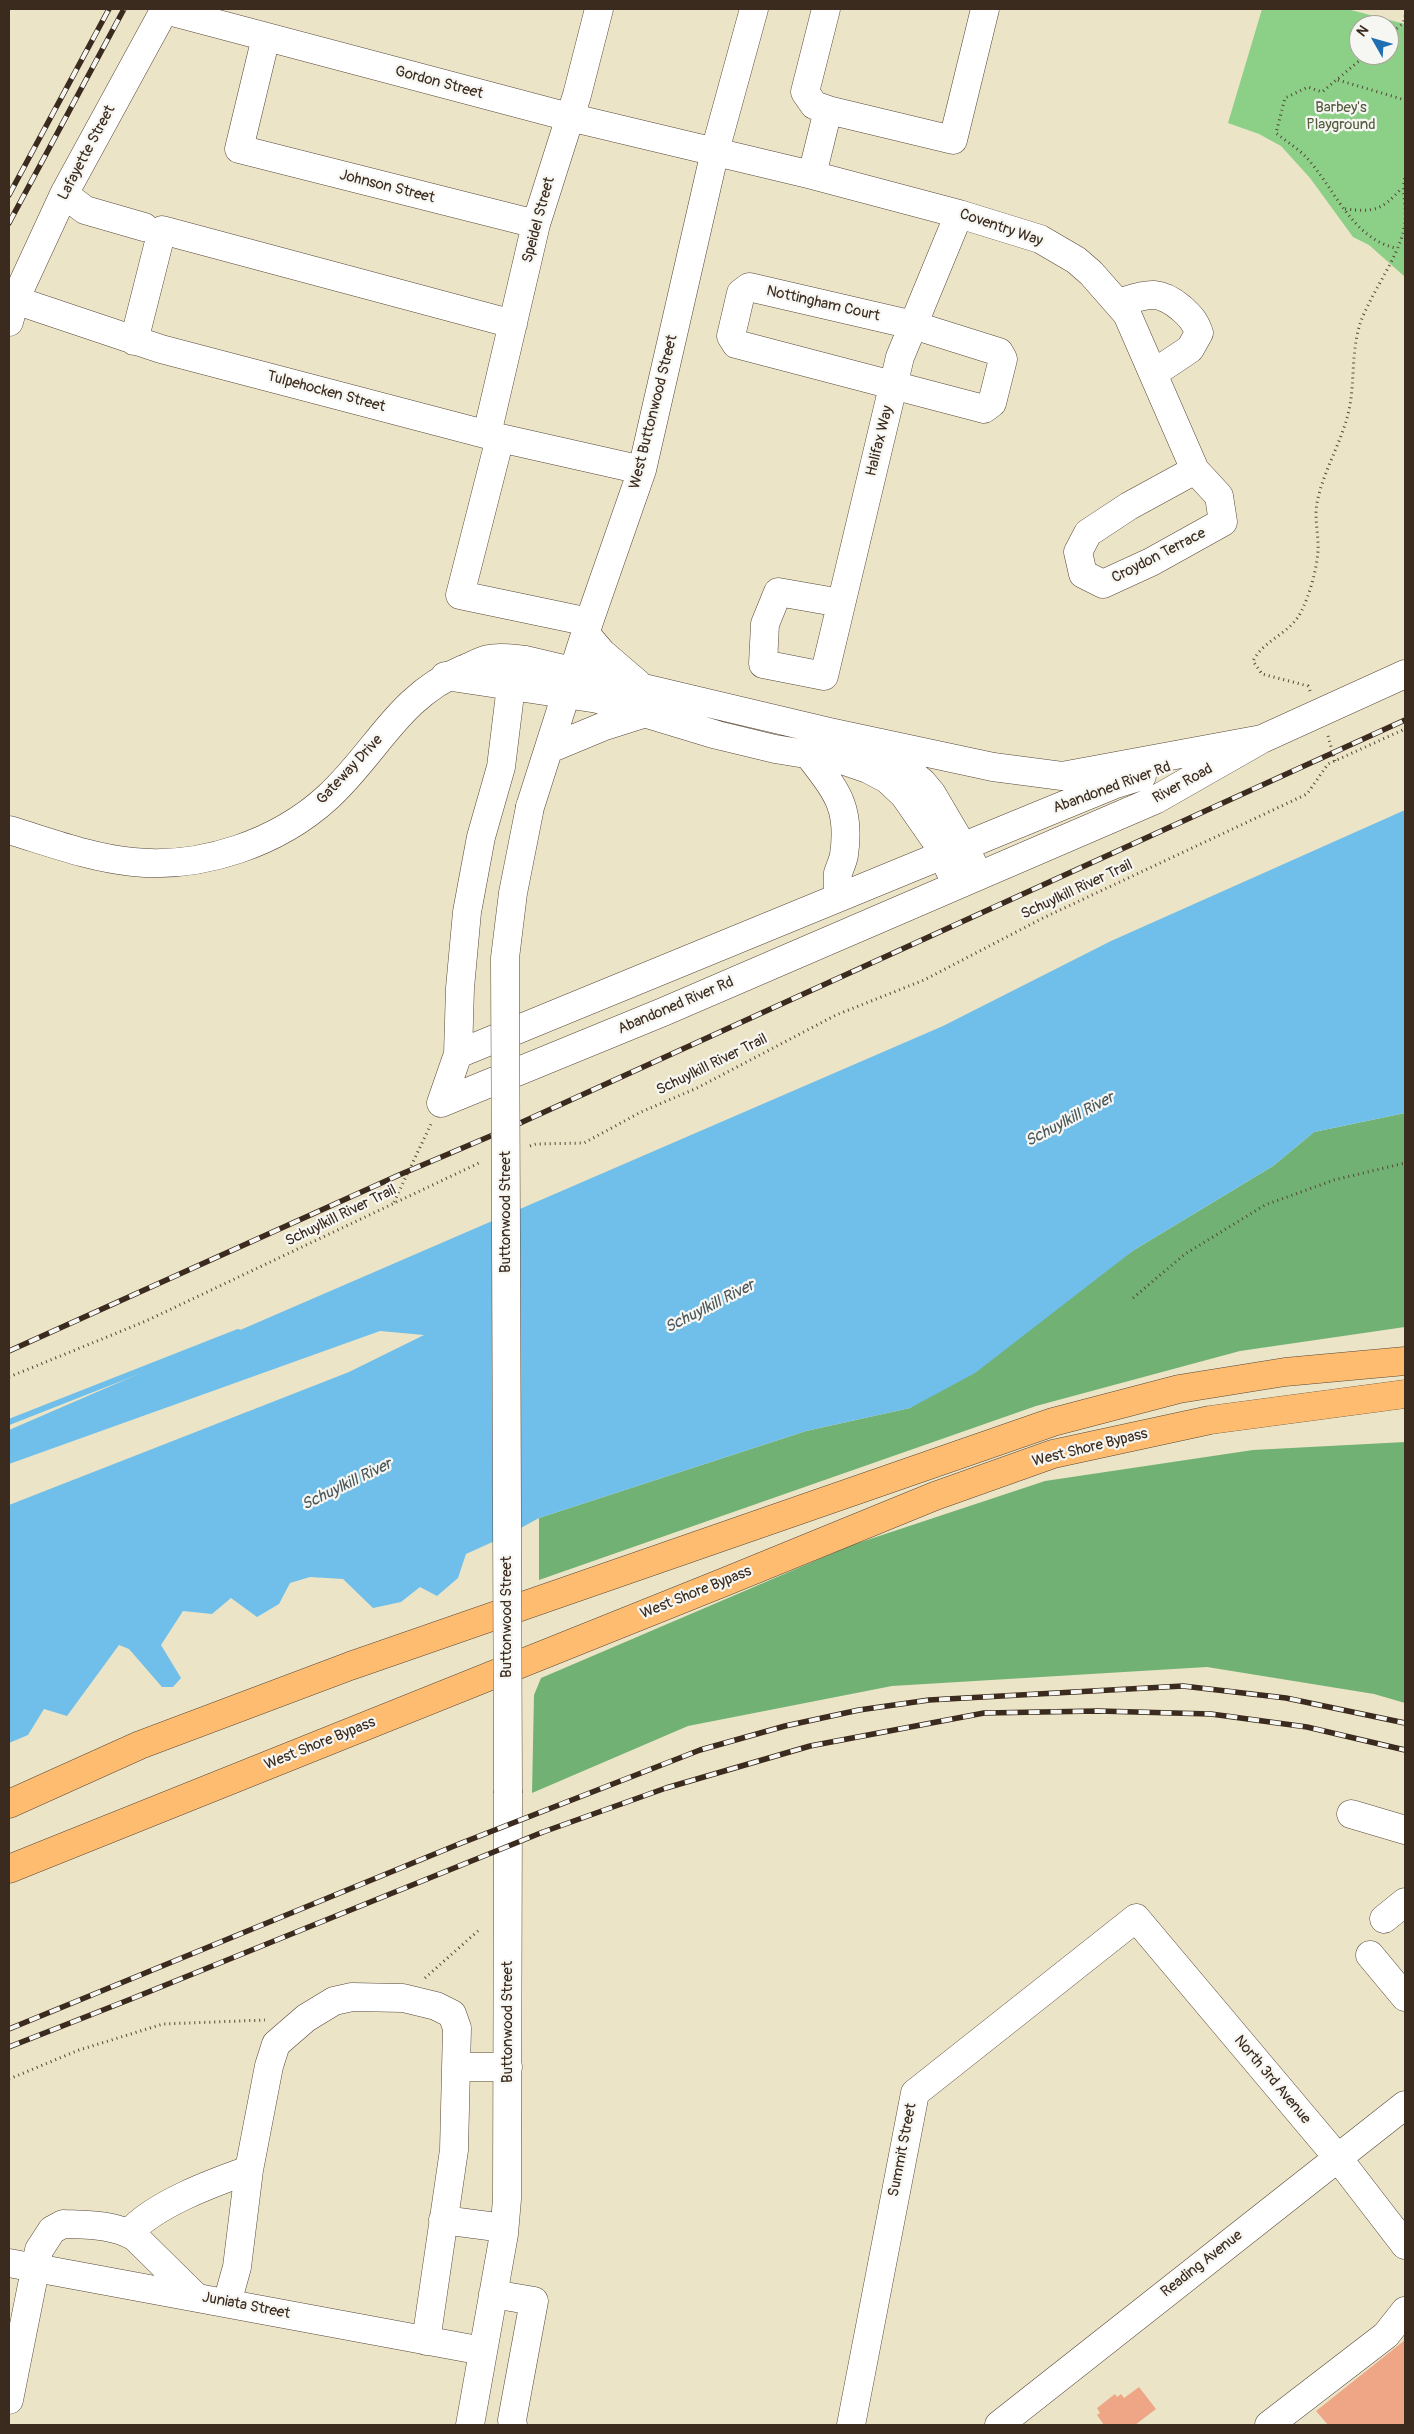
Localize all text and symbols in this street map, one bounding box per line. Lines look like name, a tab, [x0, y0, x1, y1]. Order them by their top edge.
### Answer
north arrow	[1349, 15, 1399, 65]
text: N	[1353, 22, 1372, 40]
street label: Gordon Street	[393, 63, 485, 103]
park label: Barbey's Playground	[1306, 99, 1376, 134]
street label: Lafayette Street	[54, 102, 120, 204]
street label: Johnson Street	[338, 166, 436, 208]
street label: Speidel Street	[519, 175, 559, 265]
street label: Coventry Way	[957, 205, 1045, 251]
street label: Nottingham Court	[765, 282, 881, 326]
street label: West Buttonwood Street	[626, 333, 682, 491]
street label: Tulpehocken Street	[265, 368, 387, 416]
street label: Halifax Way	[863, 404, 897, 478]
street label: Croydon Terrace	[1109, 525, 1209, 587]
street label: Gateway Drive	[313, 731, 387, 809]
street label: Abandoned River Rd	[1051, 758, 1173, 818]
street label: River Road	[1150, 760, 1216, 808]
street label: Schuylkill River Trail	[1018, 856, 1136, 924]
street label: Abandoned River Rd	[615, 973, 737, 1039]
street label: Schuylkill River Trail	[654, 1030, 770, 1100]
water label: Schuylkill River	[1022, 1089, 1118, 1151]
street label: Buttonwood Street	[497, 1151, 515, 1273]
street label: Schuylkill River Trail	[283, 1181, 399, 1251]
water label: Schuylkill River	[662, 1276, 758, 1338]
street label: West Shore Bypass	[1031, 1425, 1149, 1471]
water label: Schuylkill River	[299, 1455, 395, 1515]
street label: Buttonwood Street	[498, 1556, 516, 1678]
street label: West Shore Bypass	[638, 1563, 754, 1623]
street label: West Shore Bypass	[262, 1714, 378, 1774]
street label: Buttonwood Street	[499, 1961, 517, 2083]
street label: North 3rd Avenue	[1230, 2032, 1314, 2128]
street label: Summit Street	[885, 2102, 921, 2198]
street label: Reading Avenue	[1158, 2227, 1246, 2301]
street label: Juniata Street	[200, 2289, 292, 2323]

